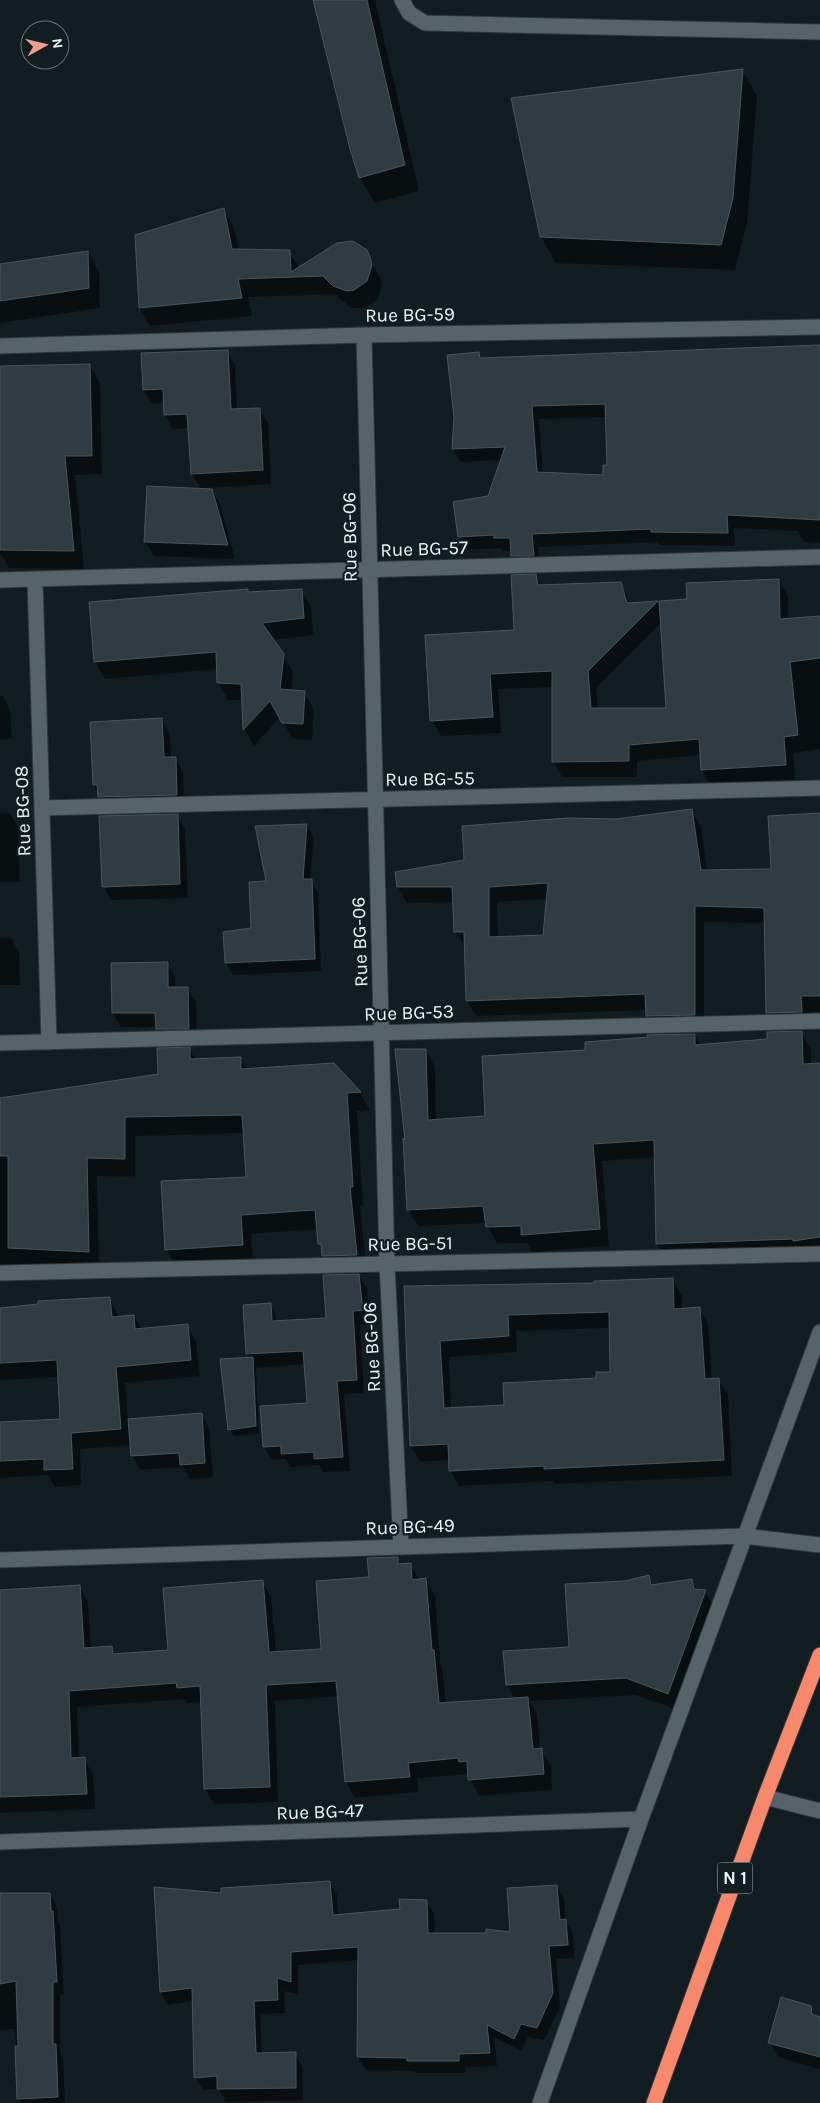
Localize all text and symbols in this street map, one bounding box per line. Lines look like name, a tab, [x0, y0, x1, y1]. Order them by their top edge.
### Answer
north arrow	[20, 20, 70, 70]
text: N	[48, 37, 66, 49]
street label: Rue BG-59	[365, 303, 455, 327]
street label: Rue BG-06	[338, 492, 362, 582]
street label: Rue BG-57	[380, 536, 468, 562]
street label: Rue BG-08	[10, 765, 36, 857]
street label: Rue BG-55	[385, 767, 475, 791]
street label: Rue BG-06	[347, 896, 373, 987]
street label: Rue BG-53	[364, 1000, 454, 1026]
street label: Rue BG-51	[367, 1232, 453, 1256]
street label: Rue BG-06	[359, 1301, 385, 1393]
street label: Rue BG-49	[365, 1514, 455, 1540]
street label: Rue BG-47	[276, 1799, 364, 1825]
road number: N 1	[718, 1862, 752, 1894]

